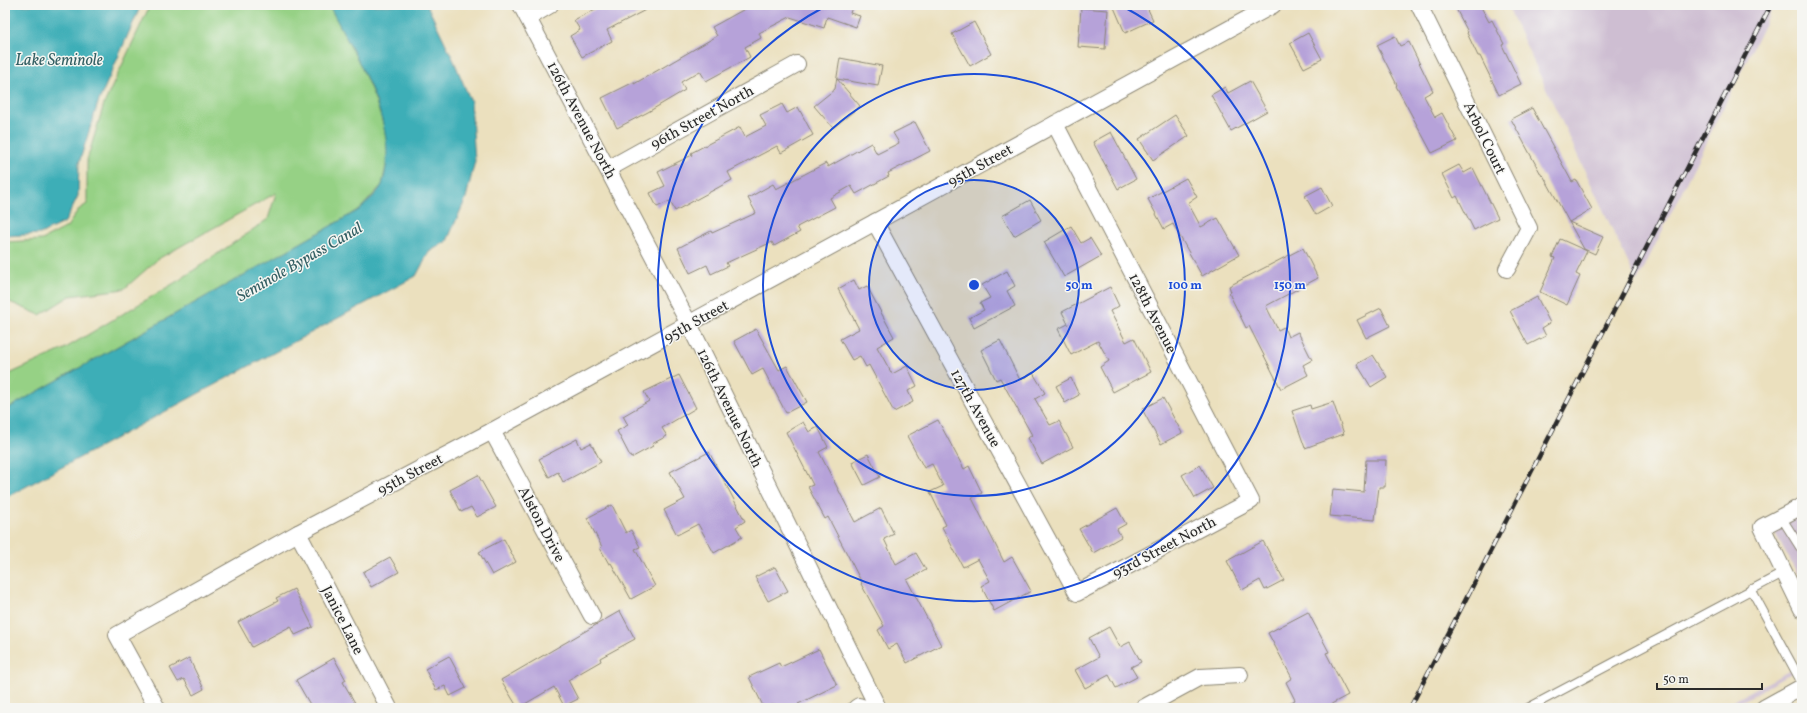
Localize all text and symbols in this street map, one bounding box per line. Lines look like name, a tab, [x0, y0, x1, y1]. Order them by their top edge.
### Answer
water label: Lake Seminole	[15, 50, 103, 72]
street label: 126th Avenue North	[541, 58, 621, 183]
street label: 96th Street North	[647, 81, 758, 155]
street label: Arbol Court	[1457, 99, 1510, 178]
street label: 95th Street	[944, 140, 1017, 193]
water label: Seminole Bypass Canal	[233, 218, 367, 308]
street label: 128th Avenue	[1122, 270, 1181, 358]
centre of rings	[967, 278, 981, 292]
text: 50 m	[1065, 278, 1093, 294]
text: 100 m	[1168, 278, 1202, 294]
text: 150 m	[1274, 278, 1306, 294]
street label: 95th Street	[660, 296, 733, 349]
street label: 126th Avenue North	[691, 345, 767, 472]
street label: 127th Avenue	[944, 366, 1005, 452]
street label: 95th Street	[374, 449, 447, 501]
street label: Alston Drive	[512, 483, 569, 566]
street label: 93rd Street North	[1109, 512, 1220, 585]
street label: Janice Lane	[315, 583, 368, 659]
scale bar	[1657, 665, 1762, 691]
text: 50 m	[1663, 672, 1689, 688]

